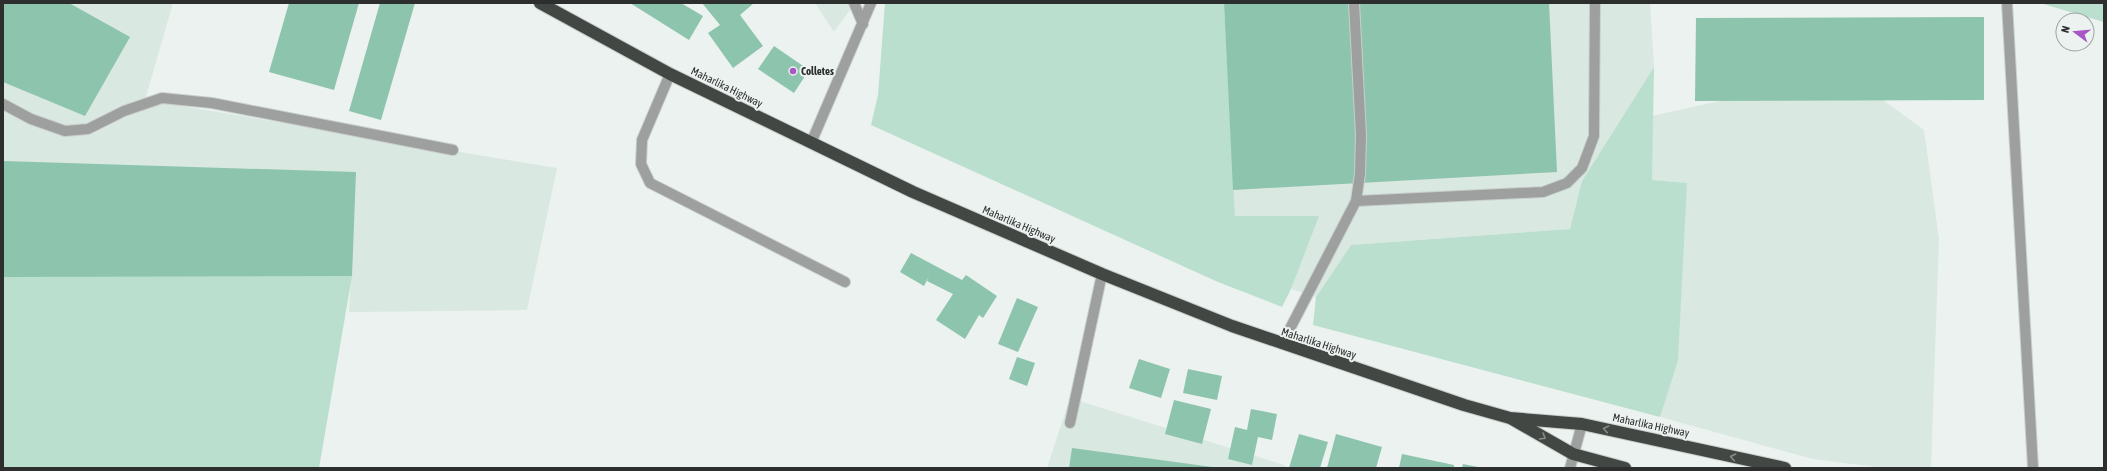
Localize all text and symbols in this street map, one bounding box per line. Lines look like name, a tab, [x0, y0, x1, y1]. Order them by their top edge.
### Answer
north arrow	[2055, 12, 2095, 52]
text: N	[2059, 24, 2072, 34]
street label: Maharlika Highway	[689, 64, 765, 110]
place label: Colletes	[801, 65, 834, 77]
marker: Colletes	[788, 66, 798, 76]
street label: Maharlika Highway	[981, 203, 1058, 245]
street label: Maharlika Highway	[1280, 325, 1358, 361]
street label: Maharlika Highway	[1612, 411, 1691, 439]
one-way arrow	[1603, 426, 1609, 434]
one-way arrow	[1539, 433, 1547, 440]
one-way arrow	[1730, 453, 1736, 461]

